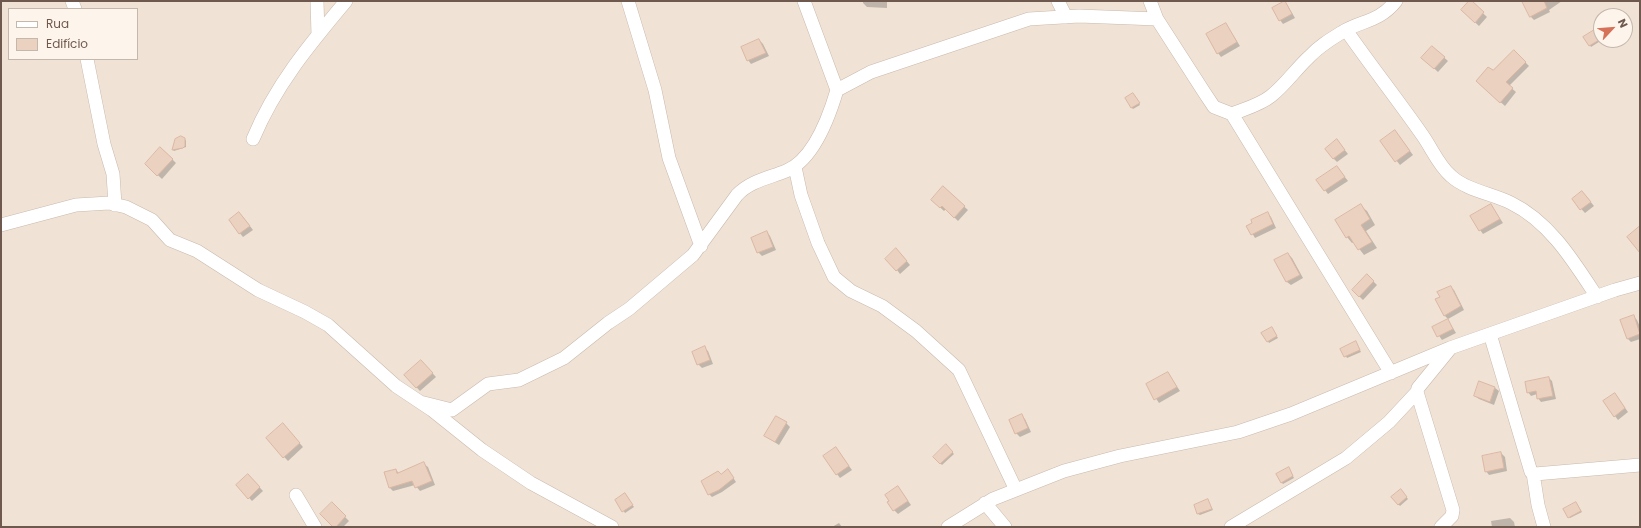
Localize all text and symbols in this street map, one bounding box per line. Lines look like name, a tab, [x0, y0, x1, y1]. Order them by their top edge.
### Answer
legend	[8, 8, 138, 60]
north arrow	[1593, 8, 1633, 48]
text: Rua	[46, 15, 69, 32]
text: N	[1614, 16, 1632, 30]
text: Edifício	[46, 35, 88, 52]

